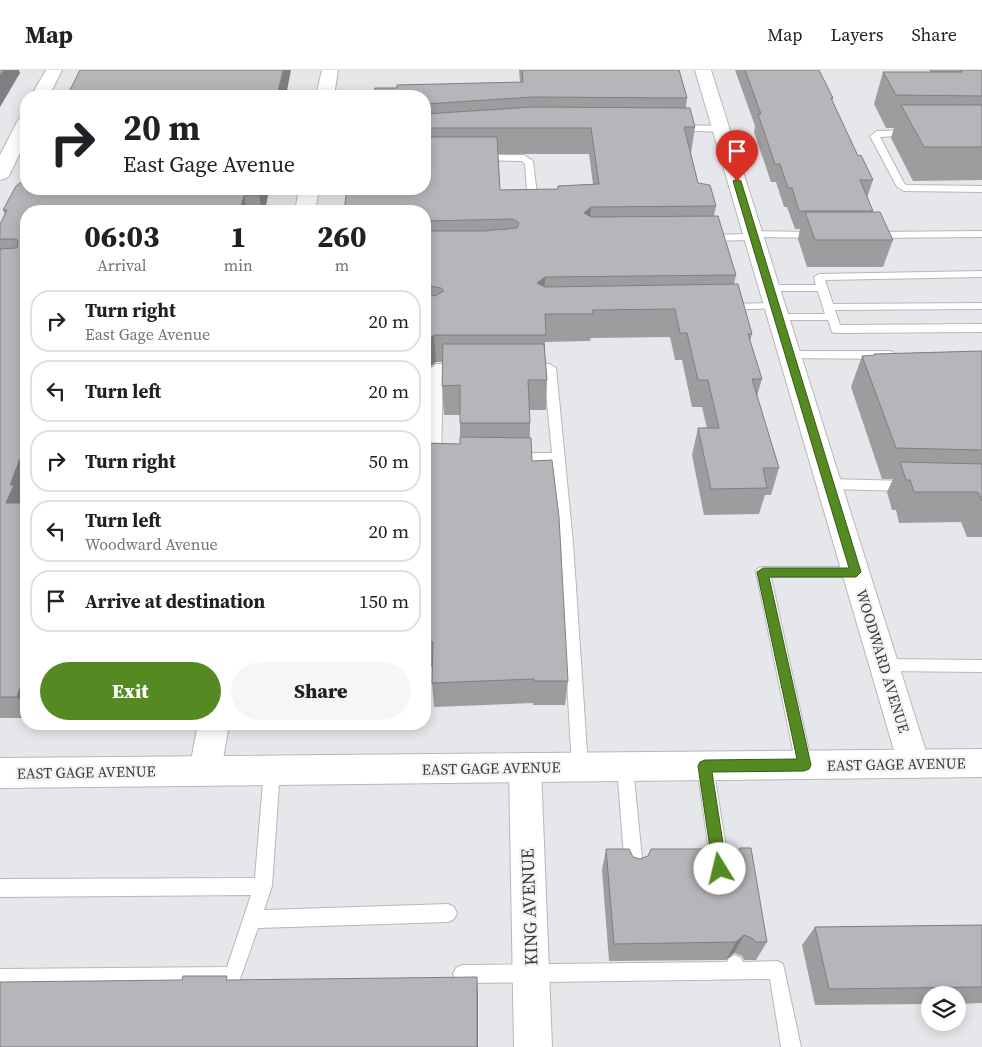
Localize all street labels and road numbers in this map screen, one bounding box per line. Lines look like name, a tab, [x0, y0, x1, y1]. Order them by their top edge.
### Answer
street label: WOODWARD AVENUE	[851, 587, 915, 735]
street label: EAST GAGE AVENUE	[826, 752, 966, 776]
street label: EAST GAGE AVENUE	[421, 756, 561, 780]
street label: EAST GAGE AVENUE	[16, 760, 156, 784]
street label: KING AVENUE	[514, 848, 544, 966]

